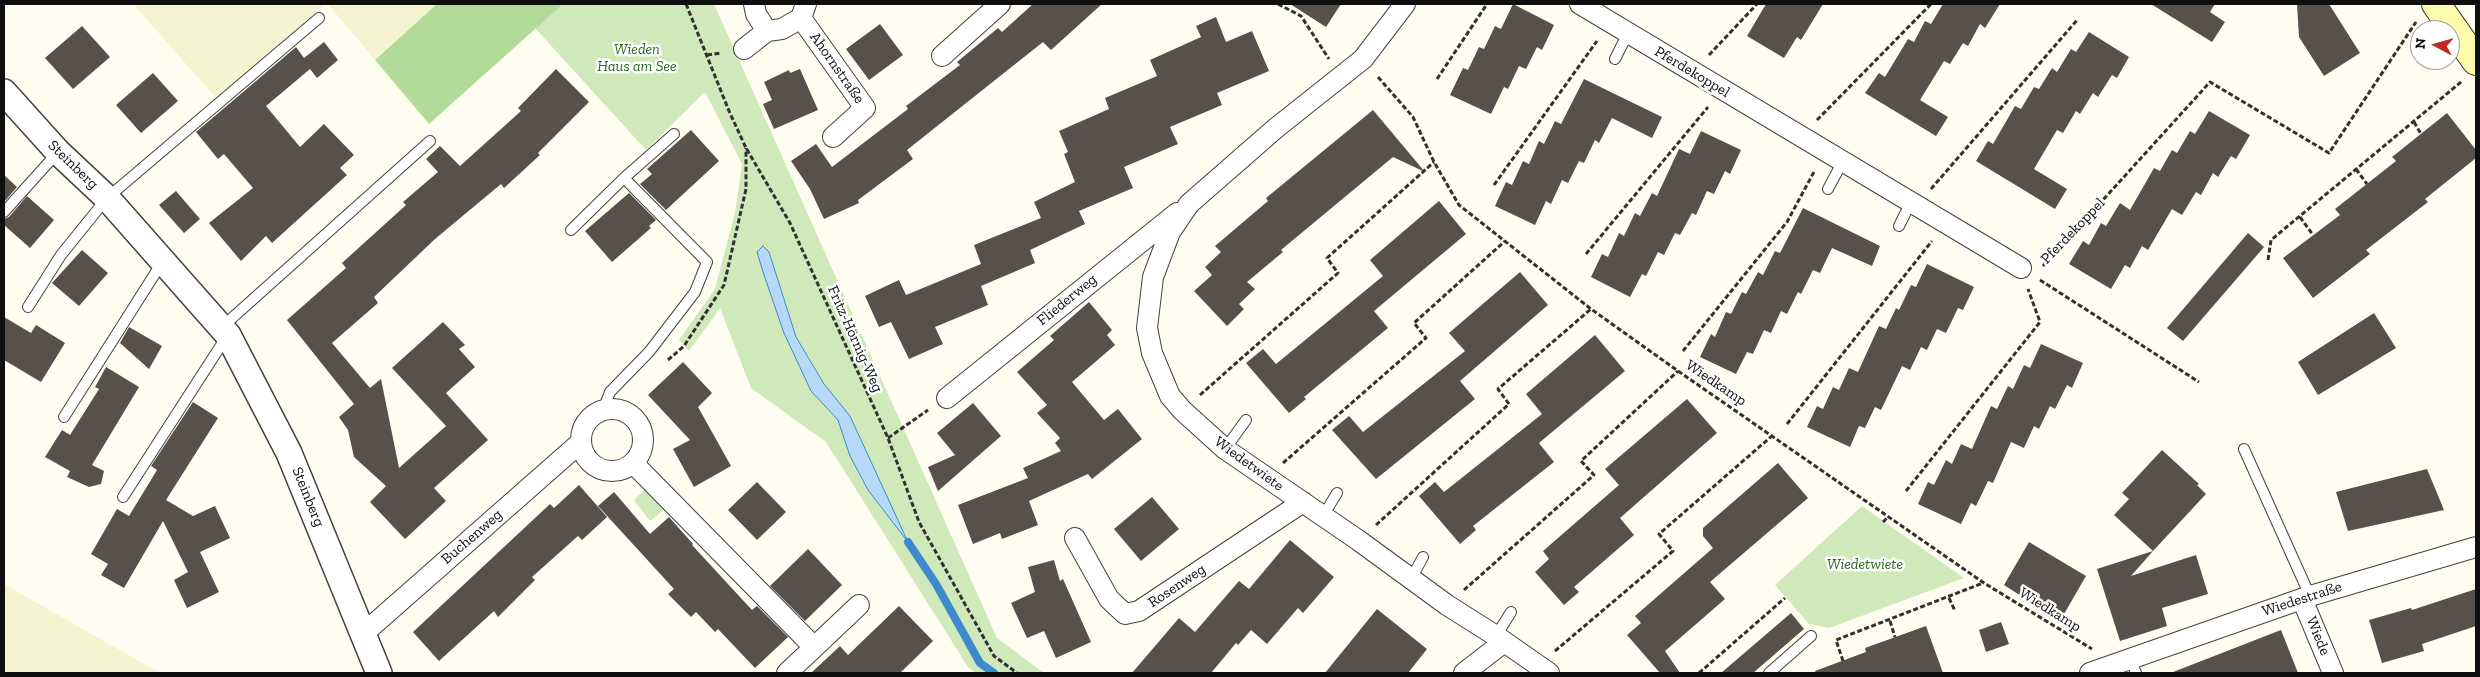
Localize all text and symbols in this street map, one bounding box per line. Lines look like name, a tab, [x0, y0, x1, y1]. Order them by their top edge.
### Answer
north arrow	[2410, 20, 2460, 70]
street label: Ahornstraße	[806, 29, 868, 107]
text: N	[2412, 37, 2430, 50]
park label: Wieden Haus am See	[597, 41, 677, 76]
street label: Pferdekoppel	[1651, 42, 1733, 102]
street label: Steinberg	[44, 137, 102, 193]
street label: Pferdekoppel	[2037, 194, 2109, 268]
street label: Fliederweg	[1033, 270, 1101, 330]
street label: Fritz-Hörnig-Weg	[823, 283, 887, 395]
street label: Wiedkamp	[1682, 356, 1750, 410]
street label: Wiedetwiete	[1211, 433, 1287, 495]
street label: Steinberg	[288, 464, 328, 530]
street label: Buchenweg	[438, 506, 506, 568]
park label: Wiedetwiete	[1827, 556, 1903, 574]
street label: Rosenweg	[1145, 560, 1209, 612]
street label: Wiedestraße	[2260, 578, 2344, 620]
street label: Wiedkamp	[2016, 584, 2084, 636]
street label: Wiede	[2302, 614, 2334, 658]

